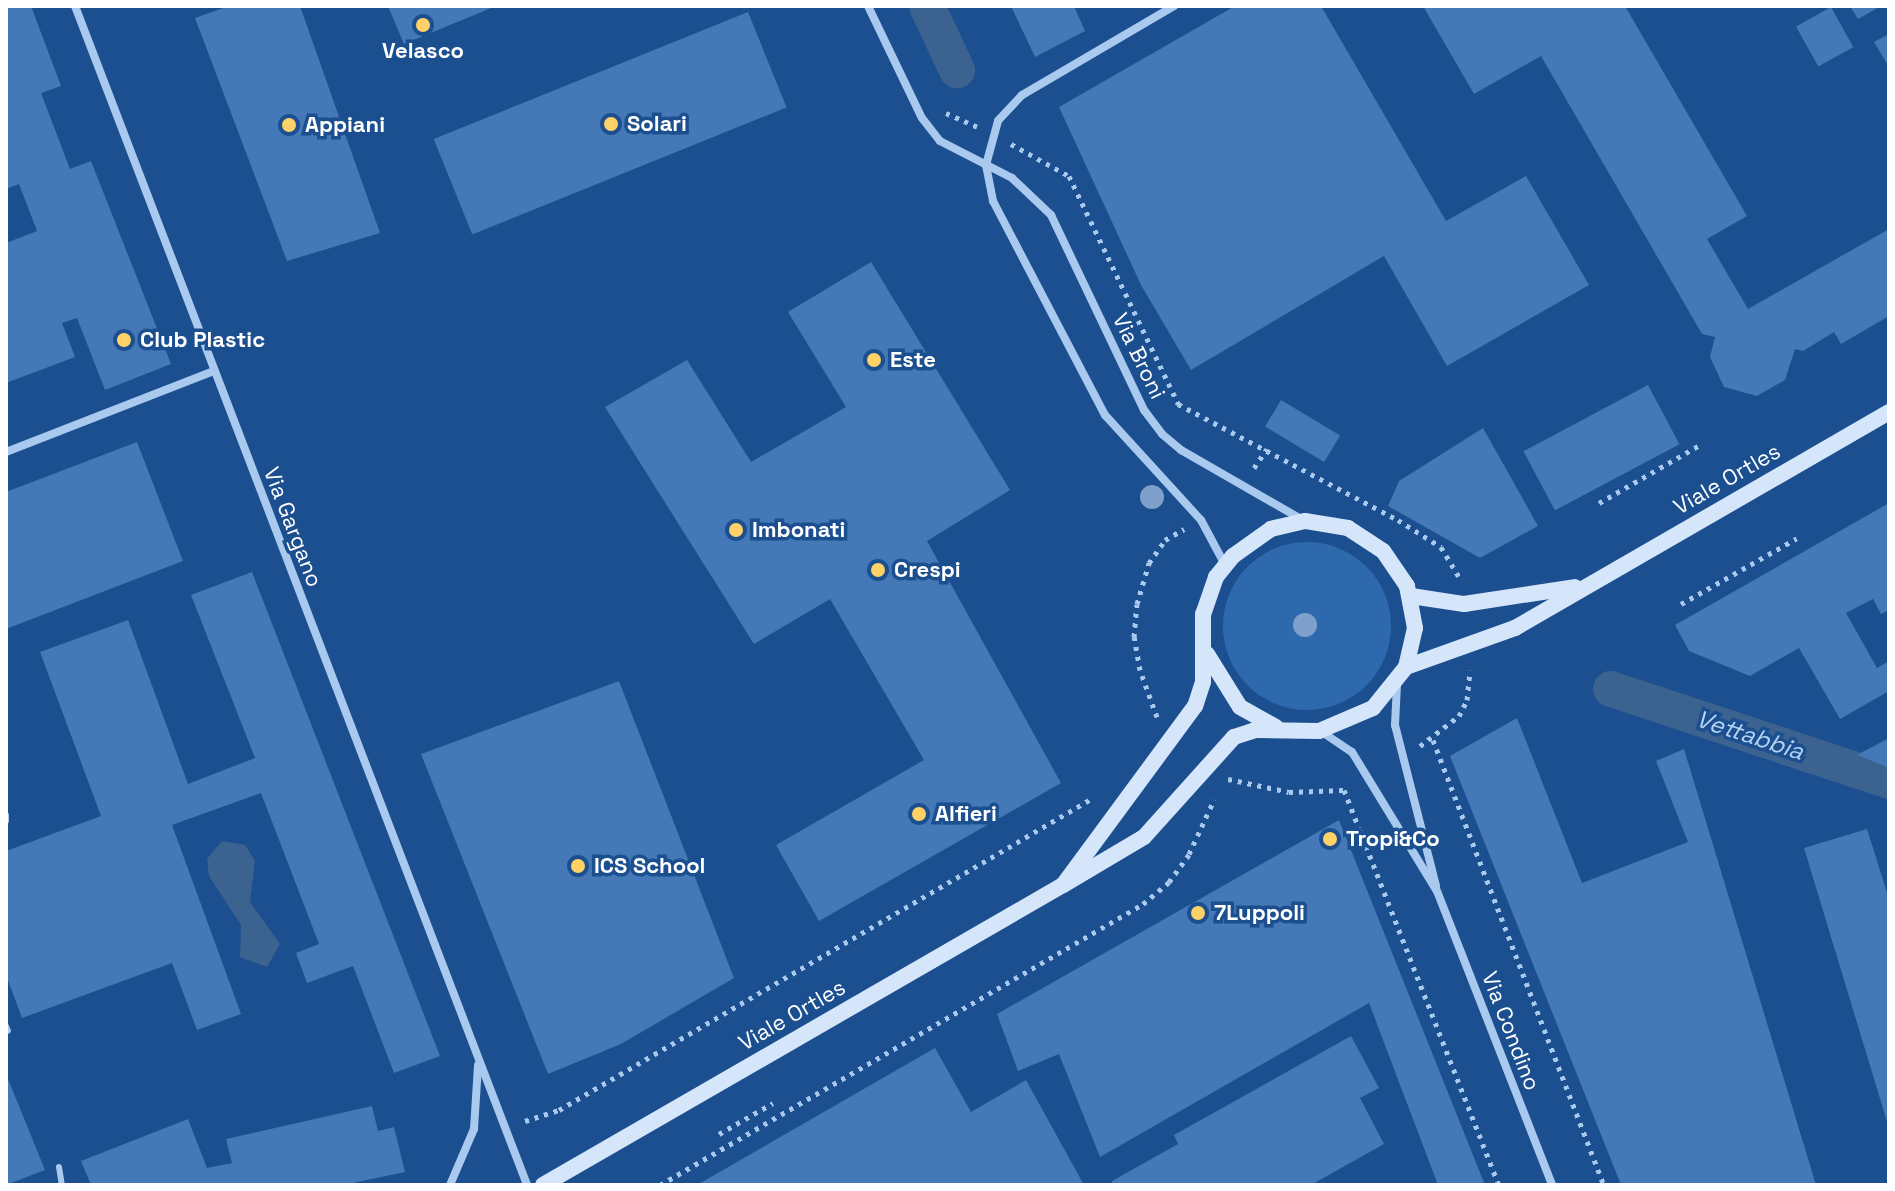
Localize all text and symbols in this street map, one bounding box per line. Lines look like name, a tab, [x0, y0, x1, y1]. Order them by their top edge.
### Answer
marker: Velasco	[414, 16, 432, 34]
place label: Velasco	[382, 38, 464, 64]
place label: Solari	[627, 111, 687, 137]
place label: Appiani	[305, 112, 385, 138]
marker: Solari	[602, 115, 620, 133]
marker: Appiani	[280, 116, 298, 134]
street label: Via Broni	[1107, 309, 1171, 403]
place label: Club Plastic	[140, 327, 265, 353]
marker: Club Plastic	[115, 331, 133, 349]
place label: Este	[890, 347, 936, 373]
marker: Este	[865, 351, 883, 369]
street label: Viale Ortles	[1669, 438, 1785, 520]
street label: Via Gargano	[258, 463, 328, 591]
place label: Imbonati	[752, 517, 845, 543]
marker: Imbonati	[727, 521, 745, 539]
place label: Crespi	[894, 557, 961, 583]
marker: Crespi	[869, 561, 887, 579]
water label: Vettabbia	[1693, 704, 1807, 766]
place label: Alfieri	[935, 801, 997, 827]
marker: Alfieri	[910, 805, 928, 823]
place label: Tropi&Co	[1346, 826, 1440, 852]
marker: Tropi&Co	[1321, 830, 1339, 848]
place label: ICS School	[594, 853, 705, 879]
marker: ICS School	[569, 857, 587, 875]
place label: 7Luppoli	[1214, 900, 1305, 926]
marker: 7Luppoli	[1189, 904, 1207, 922]
street label: Via Condino	[1476, 968, 1546, 1094]
street label: Viale Ortles	[734, 974, 850, 1056]

